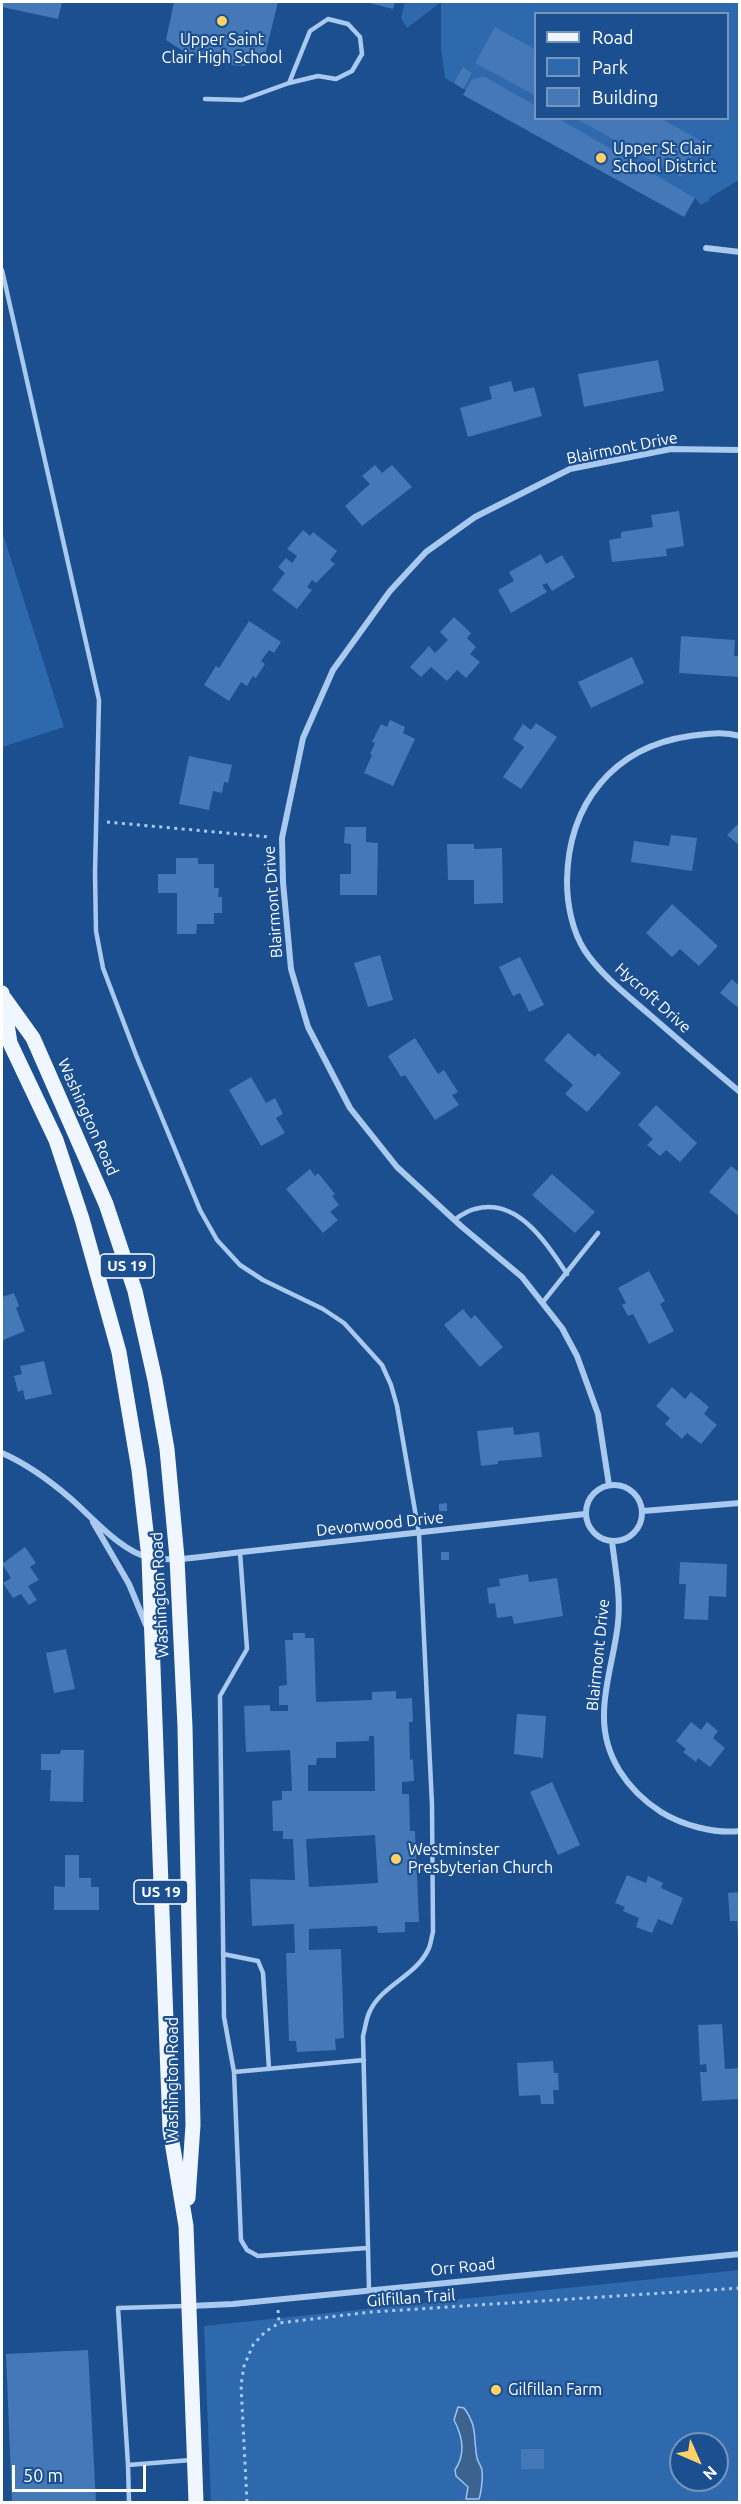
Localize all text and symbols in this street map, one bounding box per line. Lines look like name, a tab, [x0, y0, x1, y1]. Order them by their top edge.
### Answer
legend	[534, 12, 729, 120]
marker: Upper Saint Clair High School	[215, 14, 229, 28]
text: Road	[592, 27, 634, 47]
place label: Upper Saint Clair High School	[162, 30, 282, 68]
text: Park	[592, 57, 628, 77]
text: Building	[592, 87, 658, 107]
place label: Upper St Clair School District	[613, 139, 717, 177]
marker: Upper St Clair School District	[594, 151, 608, 165]
street label: Blairmont Drive	[565, 428, 679, 468]
street label: Blairmont Drive	[259, 845, 287, 959]
street label: Hycroft Drive	[611, 959, 695, 1037]
street label: Washington Road	[54, 1055, 122, 1179]
road number: US 19	[100, 1254, 154, 1278]
street label: Devonwood Drive	[315, 1508, 445, 1540]
street label: Washington Road	[147, 1531, 173, 1659]
street label: Blairmont Drive	[583, 1598, 613, 1712]
place label: Westminster Presbyterian Church	[408, 1840, 553, 1878]
marker: Westminster Presbyterian Church	[389, 1852, 403, 1866]
road number: US 19	[134, 1880, 188, 1904]
street label: Washington Road	[163, 2017, 183, 2143]
street label: Orr Road	[430, 2254, 496, 2280]
street label: Gilfillan Trail	[366, 2285, 456, 2311]
place label: Gilfillan Farm	[508, 2380, 602, 2400]
marker: Gilfillan Farm	[489, 2383, 503, 2397]
north arrow	[669, 2432, 729, 2492]
scale bar	[15, 2453, 148, 2491]
text: N	[700, 2463, 721, 2484]
text: 50 m	[23, 2465, 63, 2485]

